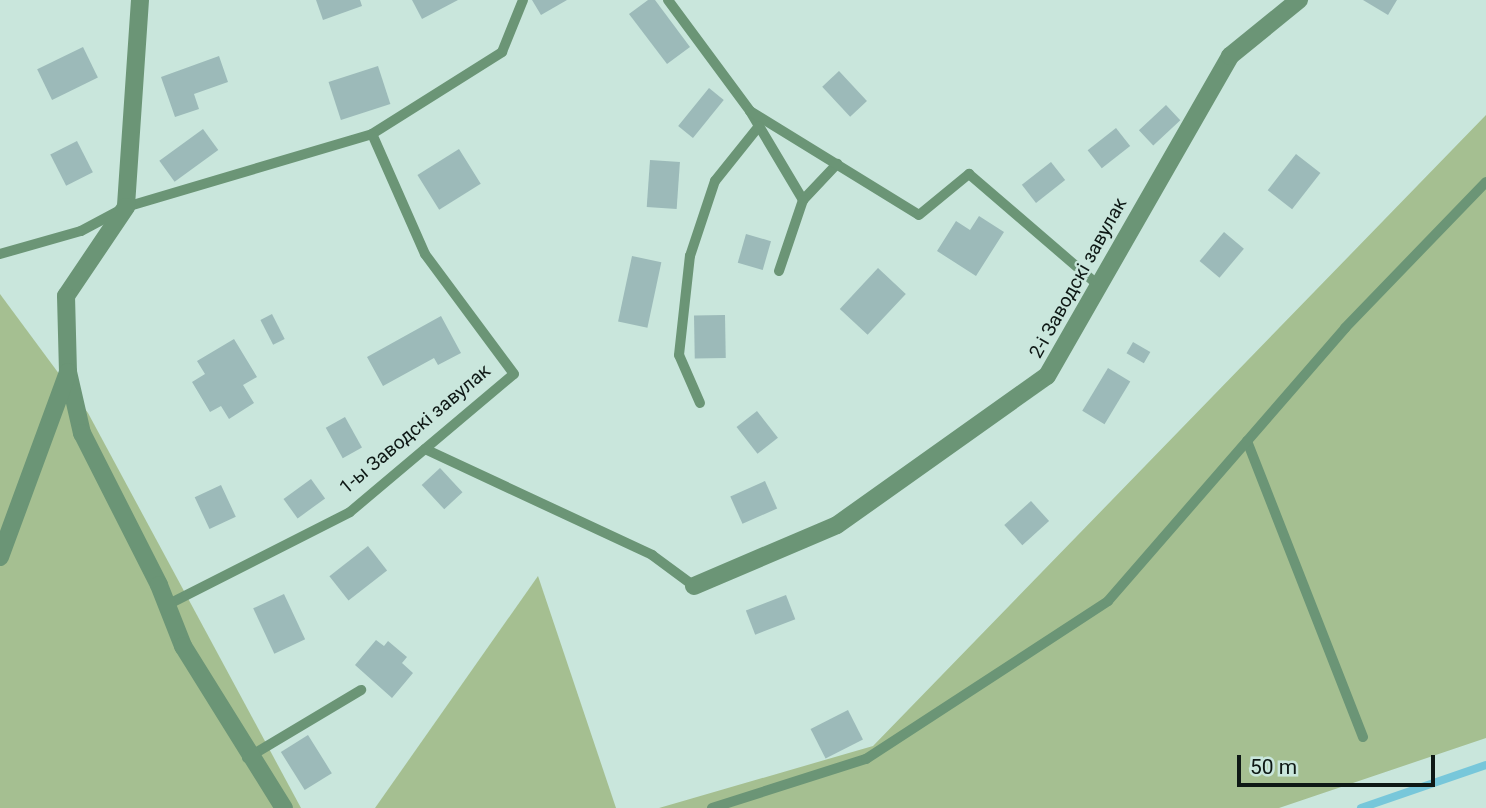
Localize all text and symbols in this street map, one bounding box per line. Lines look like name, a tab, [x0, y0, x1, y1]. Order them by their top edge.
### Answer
street label: 2-і Заводскі завулак	[1024, 194, 1132, 362]
street label: 1-ы Заводскі завулак	[335, 359, 495, 499]
scale bar	[1241, 742, 1439, 786]
text: 50 m	[1250, 755, 1297, 779]

